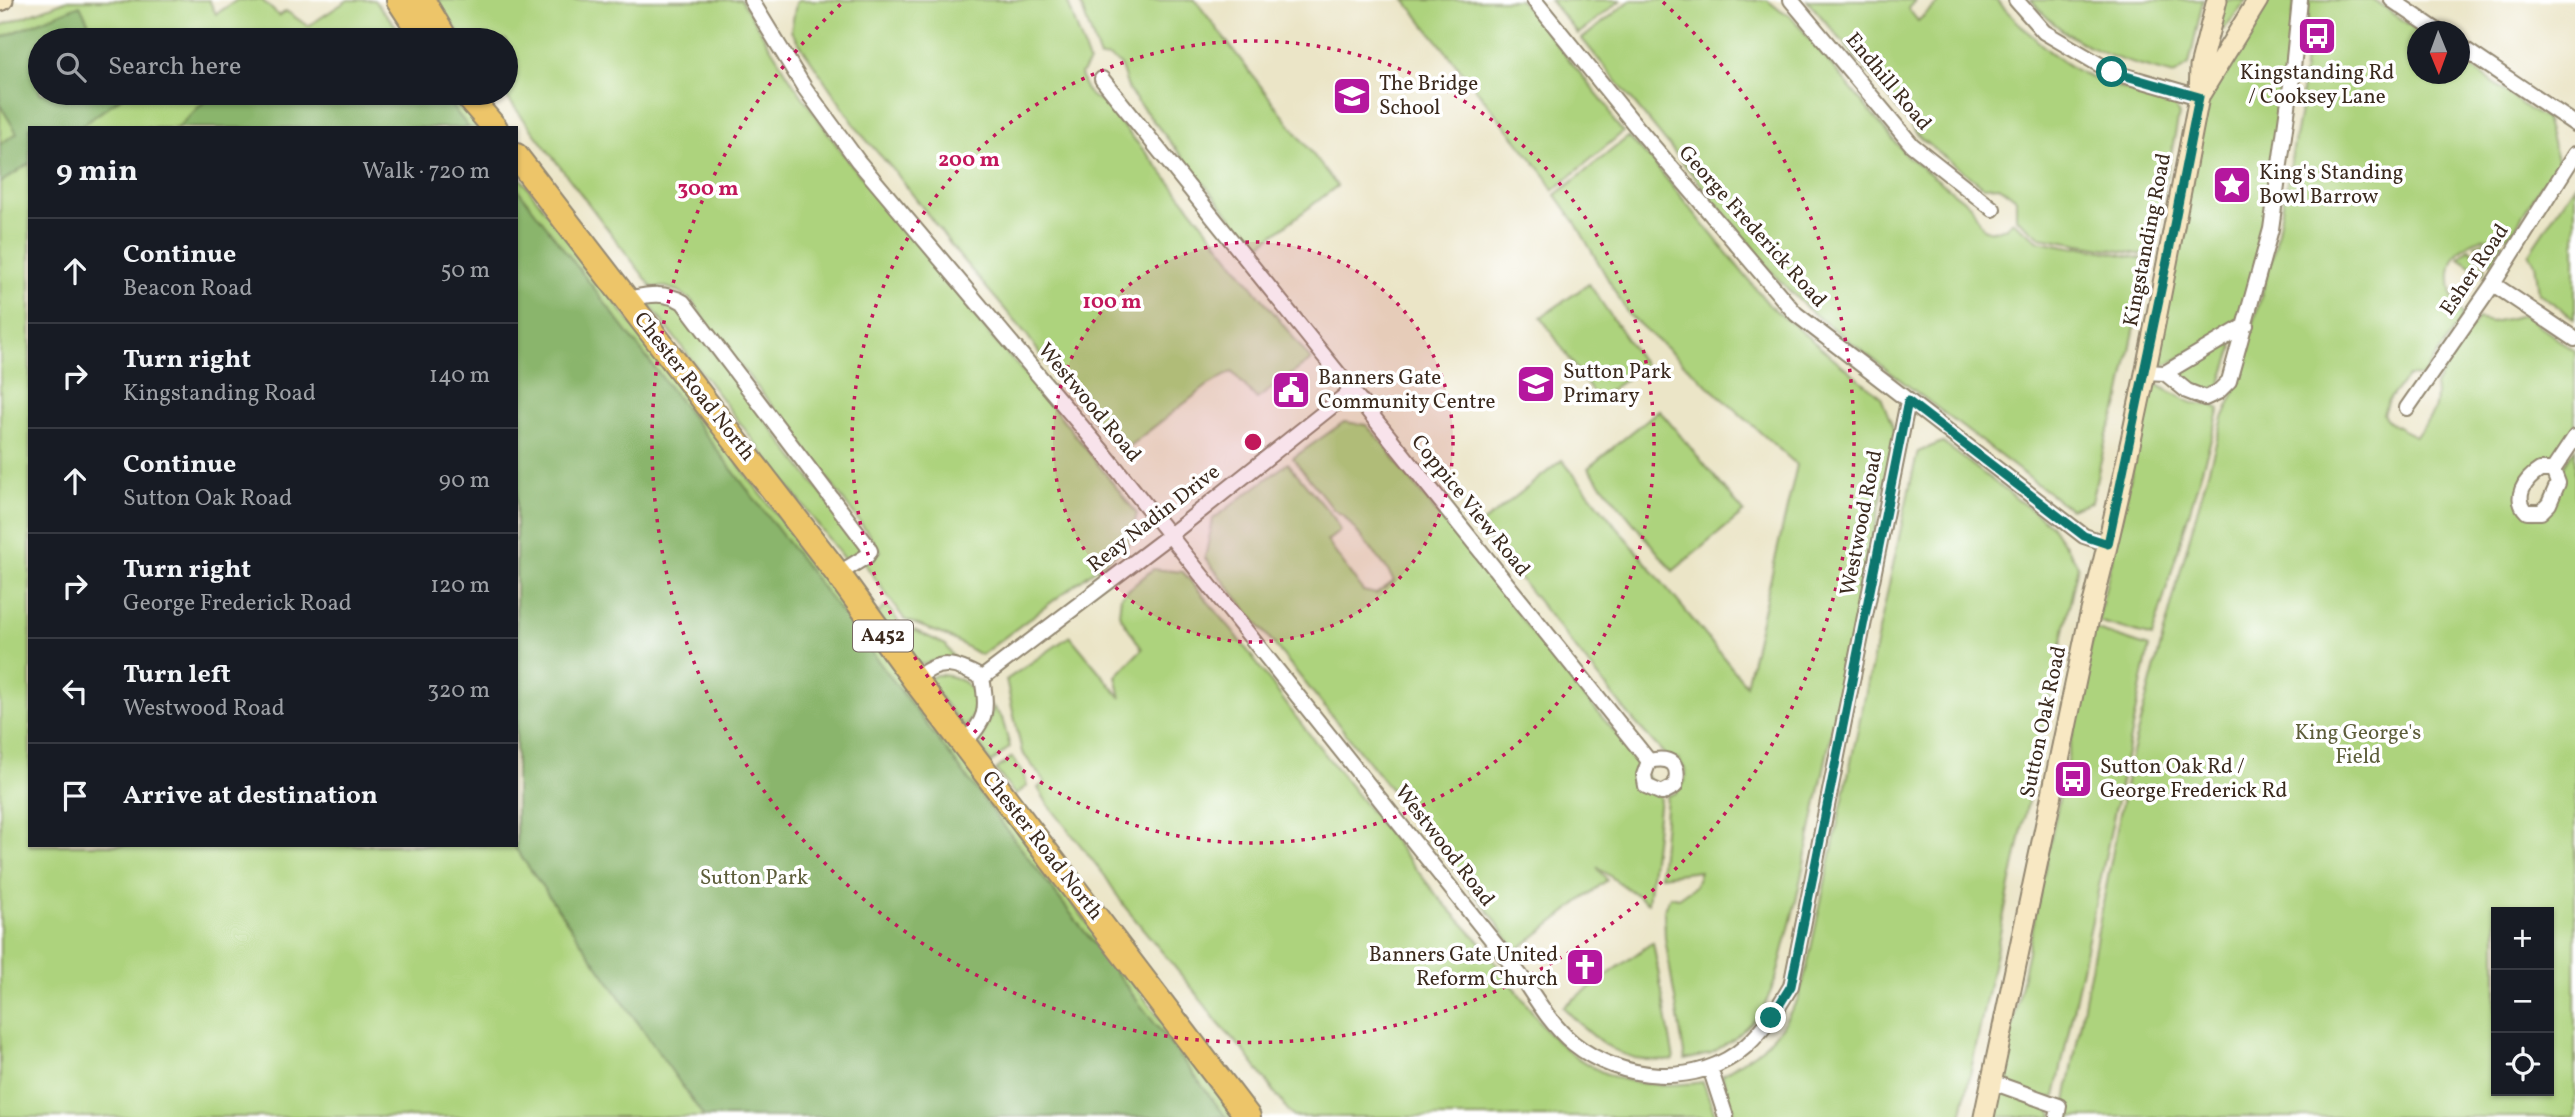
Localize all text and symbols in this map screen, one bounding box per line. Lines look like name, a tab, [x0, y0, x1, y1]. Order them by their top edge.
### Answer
bus stop icon: Kingstanding Rd / Cooksey Lane	[2296, 15, 2338, 57]
north arrow	[2407, 21, 2470, 84]
street label: Endhill Road	[1838, 27, 1938, 137]
search box	[28, 28, 518, 105]
icon: search	[52, 48, 90, 86]
text: Search here	[108, 49, 241, 85]
route start	[2096, 56, 2127, 87]
place label: Kingstanding Rd / Cooksey Lane	[2240, 59, 2394, 112]
place label: The Bridge School	[1379, 70, 1478, 123]
school or university icon: The Bridge School	[1331, 75, 1373, 117]
street label: George Frederick Road	[1671, 140, 1833, 314]
text: 200 m	[938, 146, 1000, 175]
text: 9 min	[56, 151, 138, 193]
street label: Kingstanding Road	[2117, 151, 2179, 329]
text: Walk · 720 m	[362, 156, 490, 188]
place label: King's Standing Bowl Barrow	[2259, 159, 2404, 212]
place icon: King's Standing Bowl Barrow	[2211, 164, 2253, 206]
text: 300 m	[678, 175, 738, 204]
street label: Esher Road	[2434, 219, 2516, 321]
text: Continue	[123, 237, 236, 273]
icon: ahead	[56, 252, 94, 290]
text: 50 m	[441, 255, 490, 287]
text: Beacon Road	[123, 273, 252, 305]
text: 100 m	[1082, 288, 1142, 317]
street label: Chester Road North	[626, 306, 762, 468]
street label: Westwood Road	[1030, 337, 1148, 469]
text: Turn right	[123, 342, 251, 378]
icon: right	[56, 357, 94, 395]
place label: Sutton Park Primary	[1563, 358, 1672, 411]
text: 140 m	[429, 360, 490, 392]
school or university icon: Sutton Park Primary	[1515, 363, 1557, 405]
place label: Banners Gate Community Centre	[1318, 364, 1495, 417]
public building icon: Banners Gate Community Centre	[1270, 369, 1312, 411]
text: Kingstanding Road	[123, 378, 316, 410]
street label: Coppice View Road	[1404, 429, 1536, 583]
centre of rings	[1241, 430, 1265, 454]
text: Continue	[123, 447, 236, 483]
street label: Westwood Road	[1834, 448, 1890, 598]
street label: Reay Nadin Drive	[1082, 458, 1226, 580]
icon: ahead	[56, 462, 94, 500]
text: 90 m	[439, 465, 490, 497]
text: Sutton Oak Road	[123, 483, 292, 515]
text: Turn right	[123, 552, 251, 588]
icon: right	[56, 567, 94, 605]
text: 120 m	[430, 570, 490, 602]
text: George Frederick Road	[123, 588, 352, 620]
road number: A452	[853, 621, 913, 652]
street label: Sutton Oak Road	[2014, 643, 2074, 801]
text: Turn left	[123, 657, 231, 693]
icon: left	[56, 672, 94, 710]
text: 320 m	[427, 675, 490, 707]
text: Westwood Road	[123, 693, 285, 725]
park label: King George's Field	[2295, 719, 2421, 772]
place label: Sutton Oak Rd / George Frederick Rd	[2100, 753, 2287, 806]
bus stop icon: Sutton Oak Rd / George Frederick Rd	[2052, 758, 2094, 800]
street label: Chester Road North	[974, 765, 1110, 927]
icon: arrive	[56, 777, 94, 815]
text: Arrive at destination	[123, 778, 378, 814]
street label: Westwood Road	[1387, 779, 1501, 913]
park label: Sutton Park	[700, 864, 809, 893]
map controls	[2491, 907, 2554, 1096]
button: +	[2491, 907, 2554, 970]
place label: Banners Gate United Reform Church	[1369, 941, 1558, 994]
church icon: Banners Gate United Reform Church	[1564, 946, 1606, 988]
button: −	[2491, 970, 2554, 1033]
route end	[1755, 1002, 1786, 1033]
button: locate	[2491, 1033, 2554, 1096]

